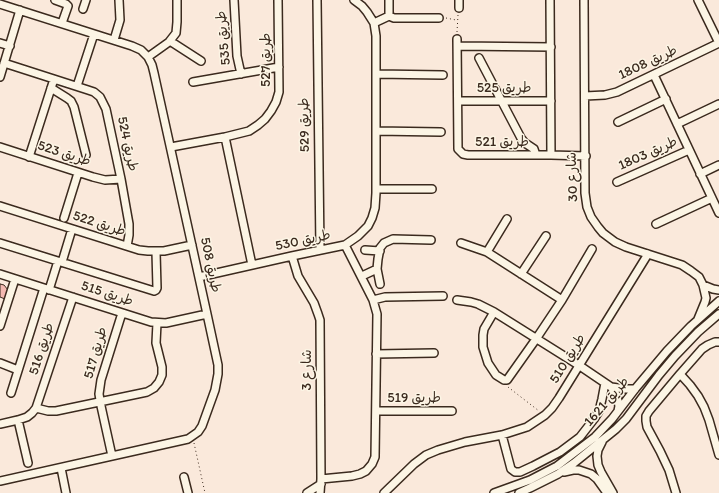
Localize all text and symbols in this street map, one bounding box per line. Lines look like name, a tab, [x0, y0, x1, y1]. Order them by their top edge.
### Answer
street label: طريق 535	[213, 10, 235, 66]
street label: طريق 527	[258, 33, 274, 87]
street label: طريق 1808	[616, 42, 680, 84]
street label: طريق 525	[477, 80, 531, 96]
street label: طريق 529	[296, 98, 314, 152]
street label: طريق 524	[113, 115, 141, 173]
street label: طريق 521	[475, 134, 529, 150]
street label: طريق 1803	[616, 134, 680, 174]
street label: طريق 523	[35, 138, 93, 170]
street label: شارع 30	[564, 152, 582, 202]
street label: طريق 522	[70, 208, 128, 240]
street label: طريق 530	[274, 227, 332, 255]
street label: طريق 508	[196, 236, 224, 294]
street label: طريق 515	[79, 278, 135, 310]
street label: طريق 516	[26, 321, 58, 377]
street label: طريق 517	[81, 325, 111, 381]
street label: طريق 510	[546, 331, 590, 387]
street label: شارع 3	[299, 349, 315, 391]
street label: طريق 1621	[581, 374, 633, 430]
street label: طريق 519	[387, 390, 441, 406]

